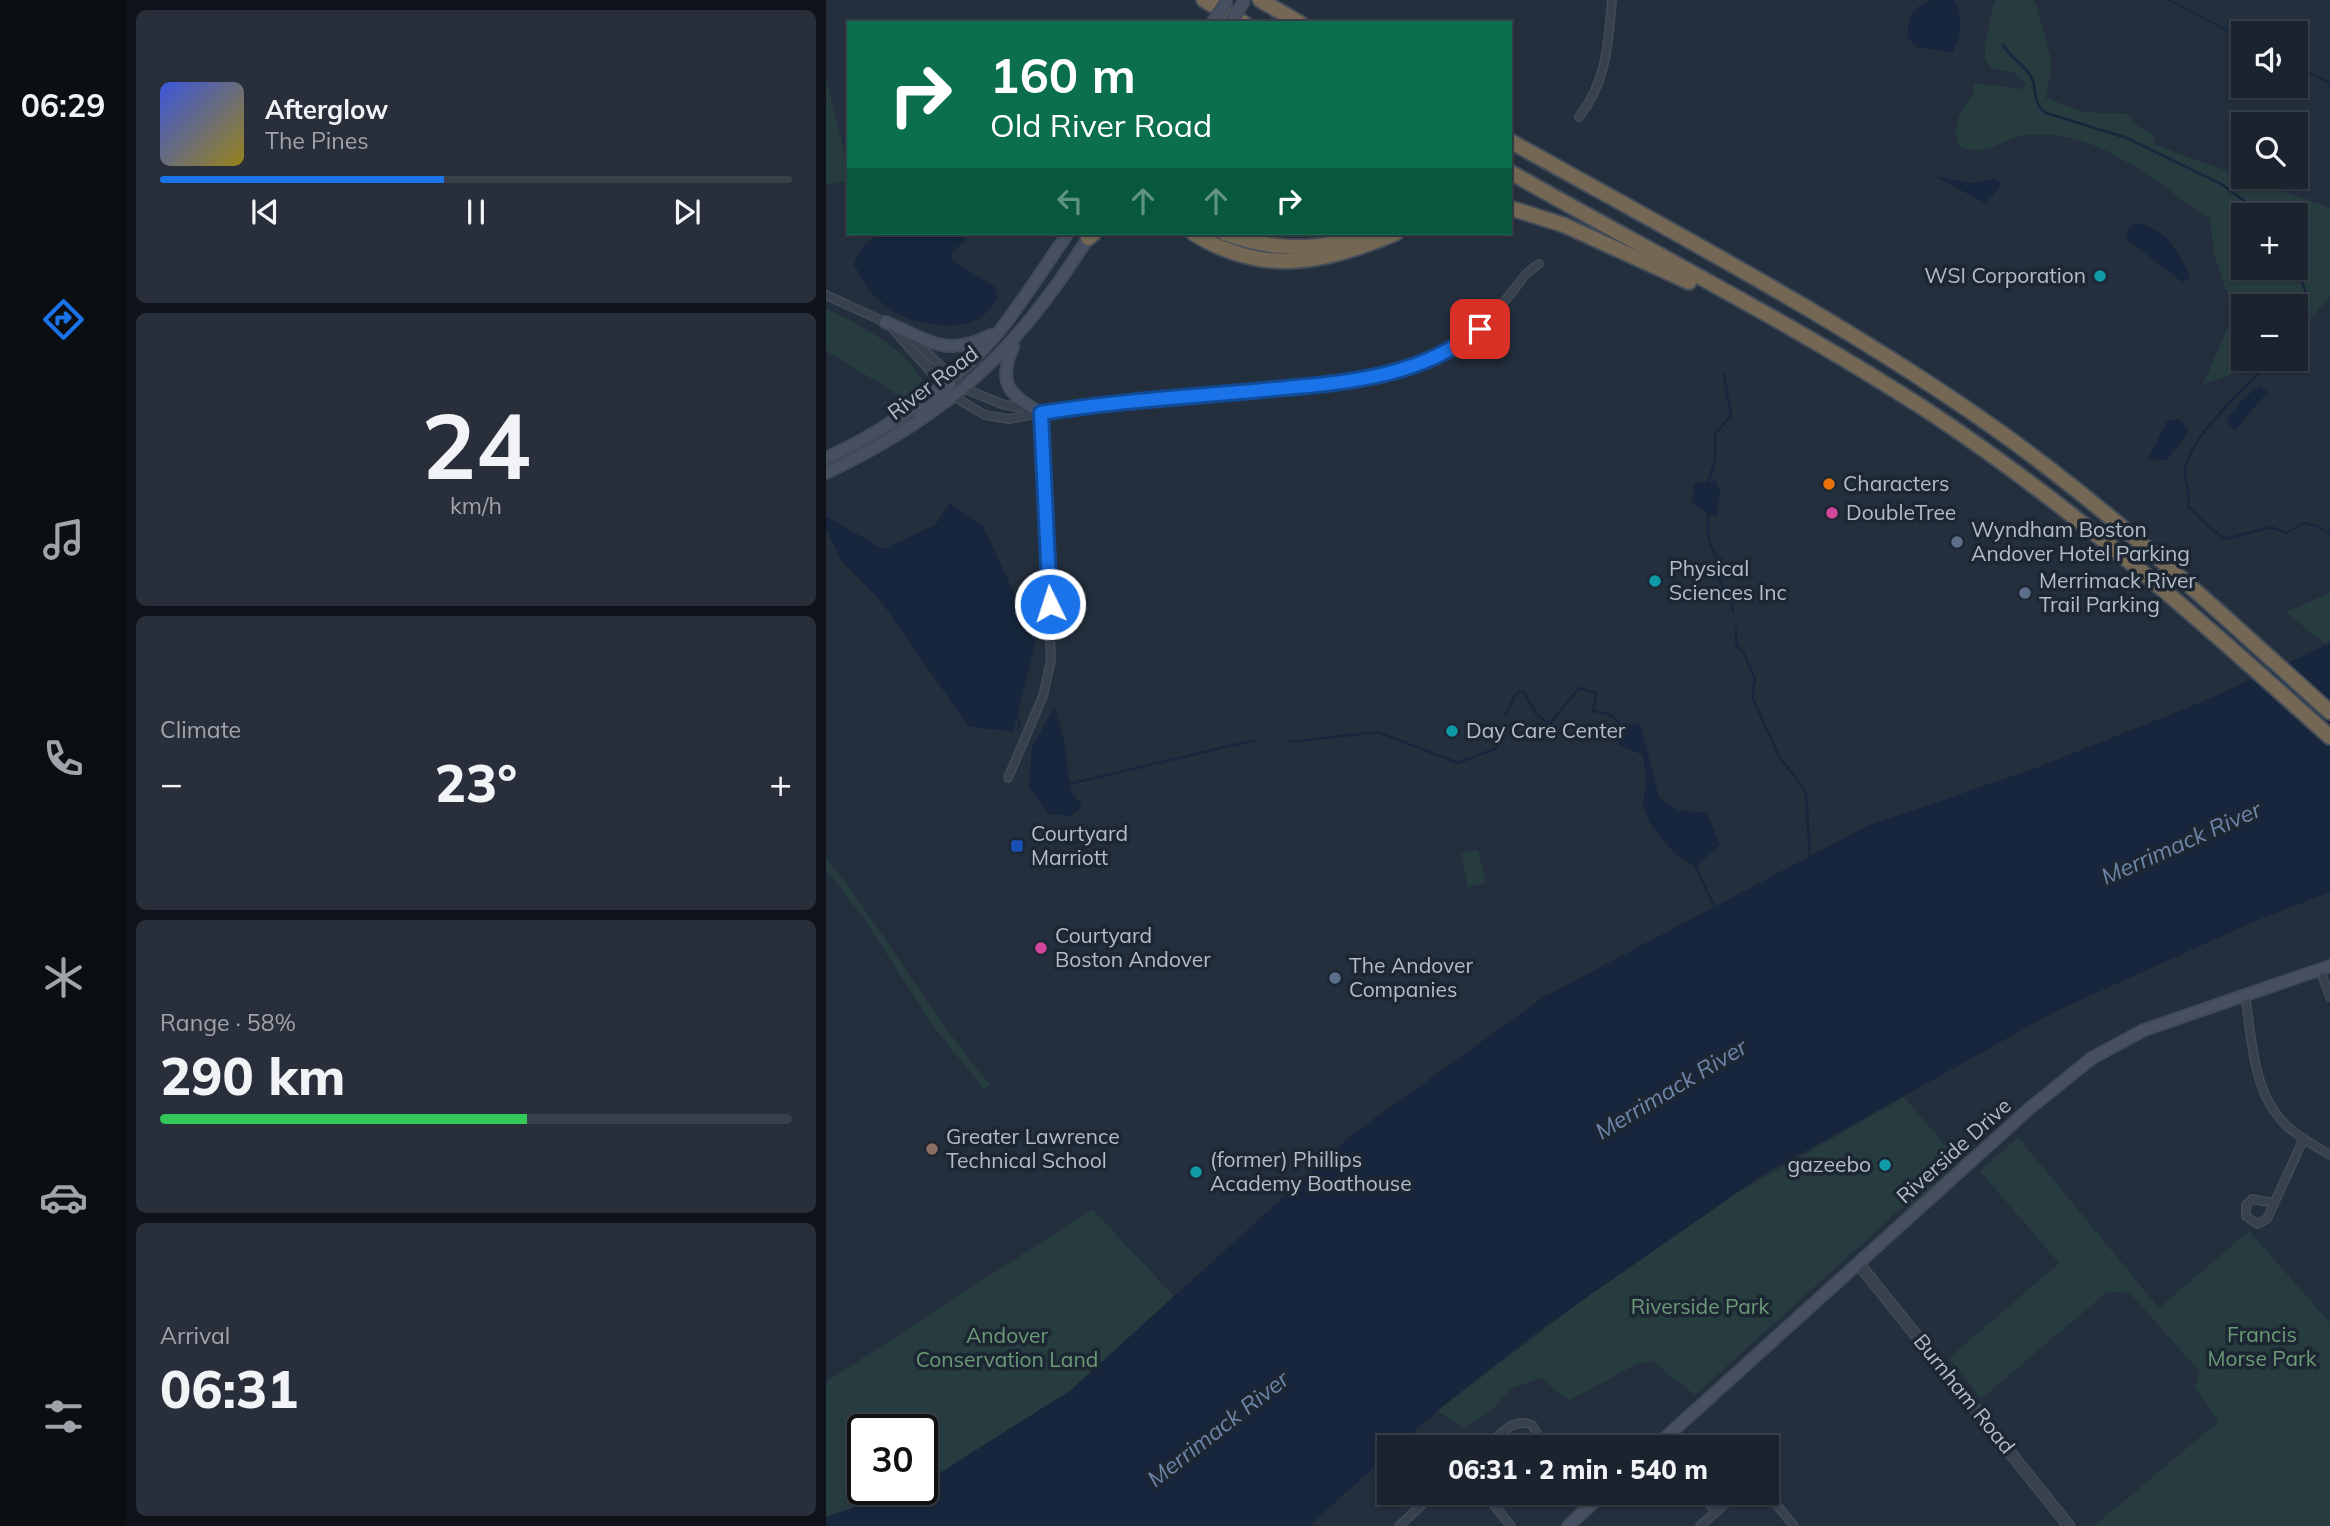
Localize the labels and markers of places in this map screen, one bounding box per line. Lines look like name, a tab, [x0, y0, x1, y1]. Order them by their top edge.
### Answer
place label: WSI Corporation	[1924, 262, 2086, 288]
marker: WSI Corporation	[2092, 268, 2108, 284]
pin	[1450, 299, 1510, 359]
place label: Characters	[1843, 470, 1949, 496]
marker: Characters	[1821, 476, 1837, 492]
place label: DoubleTree	[1846, 499, 1956, 525]
marker: DoubleTree	[1824, 505, 1840, 521]
place label: Wyndham Boston Andover Hotel Parking	[1971, 516, 2190, 566]
marker: Wyndham Boston Andover Hotel Parking	[1949, 534, 1965, 550]
place label: Physical Sciences Inc	[1669, 555, 1787, 605]
place label: Merrimack River Trail Parking	[2039, 567, 2196, 617]
marker: Physical Sciences Inc	[1647, 573, 1663, 589]
marker: Merrimack River Trail Parking	[2017, 585, 2033, 601]
place label: Day Care Center	[1466, 717, 1626, 743]
marker: Day Care Center	[1444, 723, 1460, 739]
place label: Courtyard Marriott	[1031, 820, 1128, 870]
marker: Courtyard Marriott	[1009, 838, 1025, 854]
place label: Courtyard Boston Andover	[1055, 922, 1211, 972]
marker: Courtyard Boston Andover	[1033, 940, 1049, 956]
place label: The Andover Companies	[1349, 952, 1473, 1002]
marker: The Andover Companies	[1327, 970, 1343, 986]
place label: Greater Lawrence Technical School	[946, 1123, 1120, 1173]
marker: Greater Lawrence Technical School	[924, 1141, 940, 1157]
place label: (former) Phillips Academy Boathouse	[1210, 1146, 1412, 1196]
place label: gazeebo	[1788, 1151, 1871, 1177]
marker: gazeebo	[1877, 1157, 1893, 1173]
marker: (former) Phillips Academy Boathouse	[1188, 1164, 1204, 1180]

